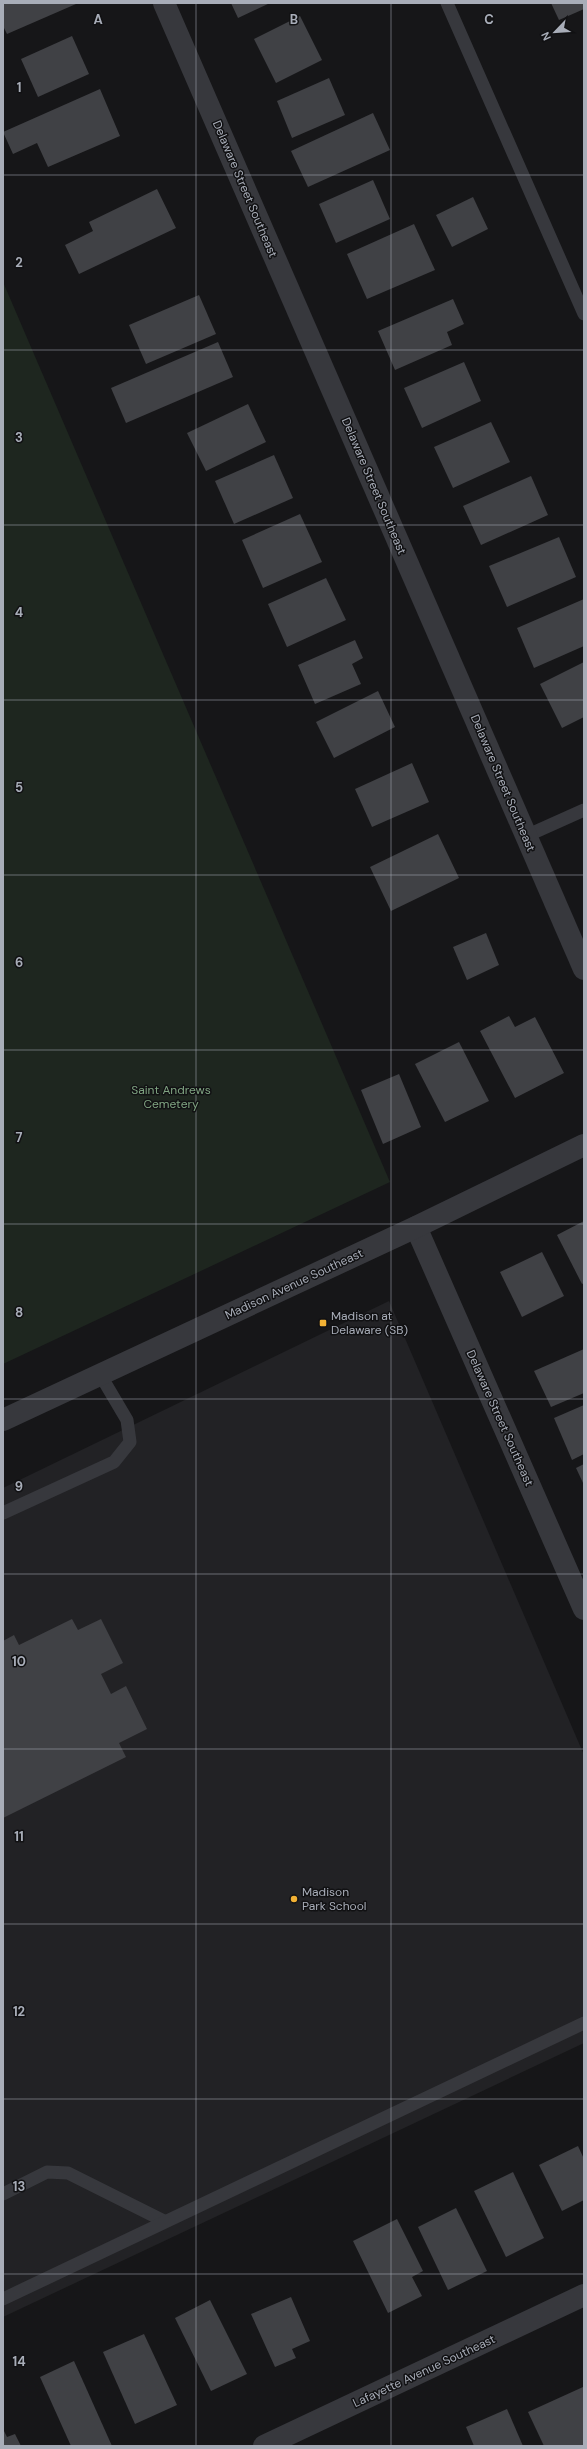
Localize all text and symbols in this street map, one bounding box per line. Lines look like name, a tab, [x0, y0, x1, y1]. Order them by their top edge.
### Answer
text: A	[93, 11, 103, 28]
text: B	[290, 11, 298, 28]
text: C	[484, 11, 494, 28]
north arrow	[535, 12, 575, 52]
text: N	[538, 30, 554, 43]
text: 1	[17, 79, 21, 96]
street label: Delaware Street Southeast	[209, 118, 281, 260]
text: 2	[15, 254, 23, 271]
street label: Delaware Street Southeast	[338, 415, 410, 557]
text: 3	[15, 429, 23, 446]
text: 4	[15, 604, 23, 621]
street label: Delaware Street Southeast	[467, 712, 539, 854]
text: 5	[15, 779, 23, 796]
text: 6	[15, 954, 23, 971]
park label: Saint Andrews Cemetery	[131, 1082, 211, 1112]
text: 7	[16, 1129, 23, 1146]
street label: Madison Avenue Southeast	[222, 1245, 366, 1323]
text: 8	[15, 1304, 23, 1321]
place label: Madison at Delaware (SB)	[331, 1308, 408, 1338]
marker: Madison at Delaware (SB)	[318, 1318, 328, 1328]
street label: Delaware Street Southeast	[463, 1347, 537, 1489]
text: 9	[15, 1478, 23, 1495]
text: 10	[12, 1653, 26, 1670]
text: 11	[14, 1828, 24, 1845]
place label: Madison Park School	[302, 1884, 367, 1914]
marker: Madison Park School	[289, 1894, 299, 1904]
text: 12	[13, 2003, 25, 2020]
text: 13	[13, 2178, 25, 2195]
street label: Lafayette Avenue Southeast	[350, 2331, 498, 2411]
text: 14	[12, 2353, 26, 2370]

